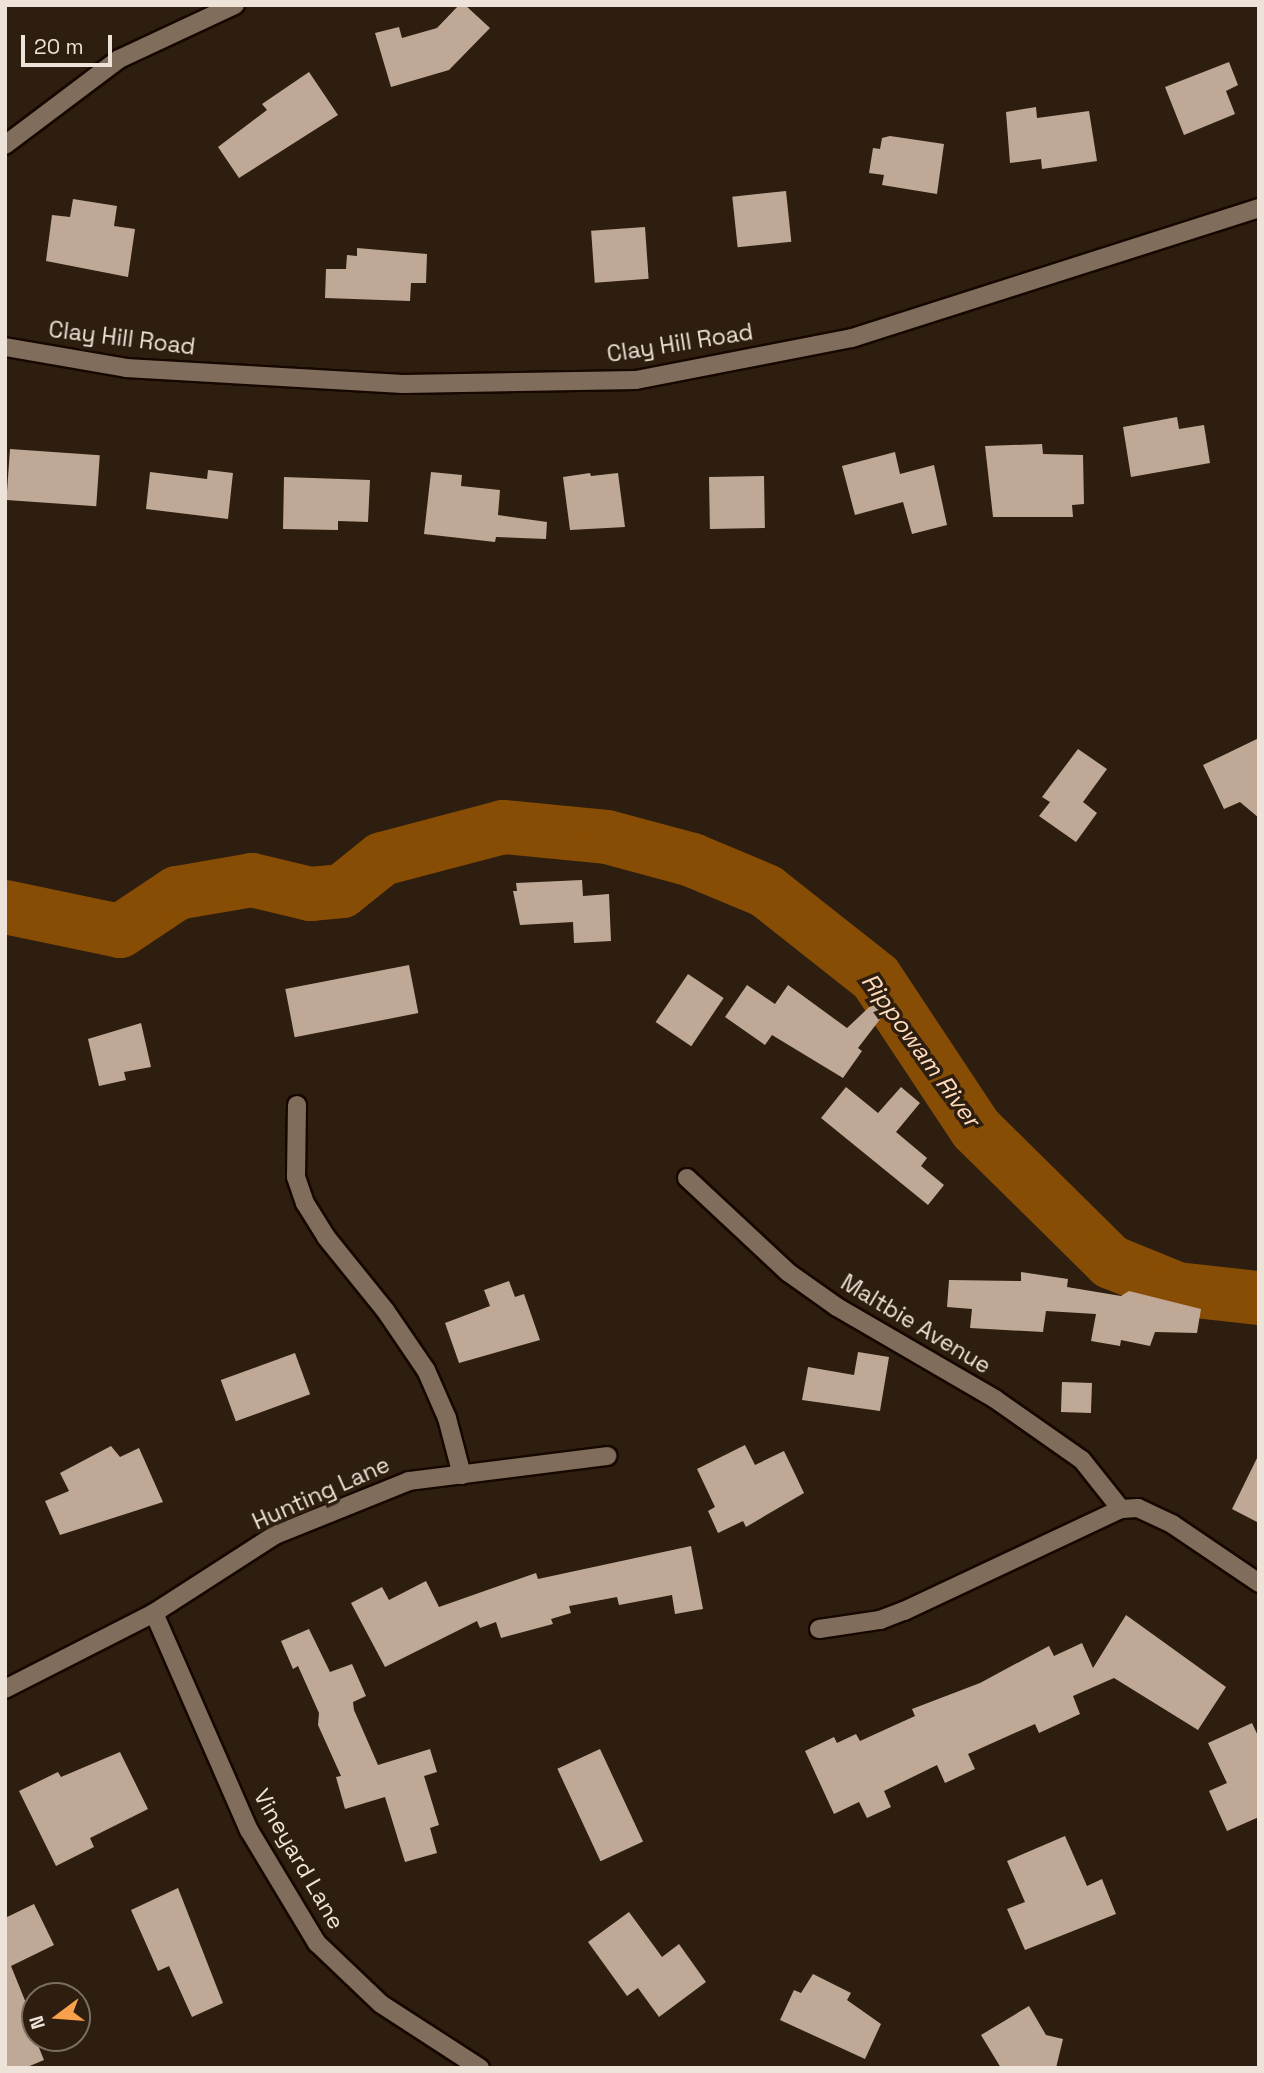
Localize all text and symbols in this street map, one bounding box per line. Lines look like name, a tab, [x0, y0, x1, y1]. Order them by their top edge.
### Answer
scale bar	[24, 21, 116, 65]
text: 20 m	[34, 33, 84, 60]
street label: Clay Hill Road	[47, 315, 197, 361]
street label: Clay Hill Road	[605, 318, 755, 368]
water label: Rippowam River	[856, 968, 986, 1132]
street label: Maltbie Avenue	[836, 1268, 996, 1380]
street label: Hunting Lane	[248, 1450, 394, 1536]
street label: Vineyard Lane	[248, 1784, 350, 1934]
north arrow	[21, 1982, 91, 2052]
text: N	[23, 2013, 51, 2032]

